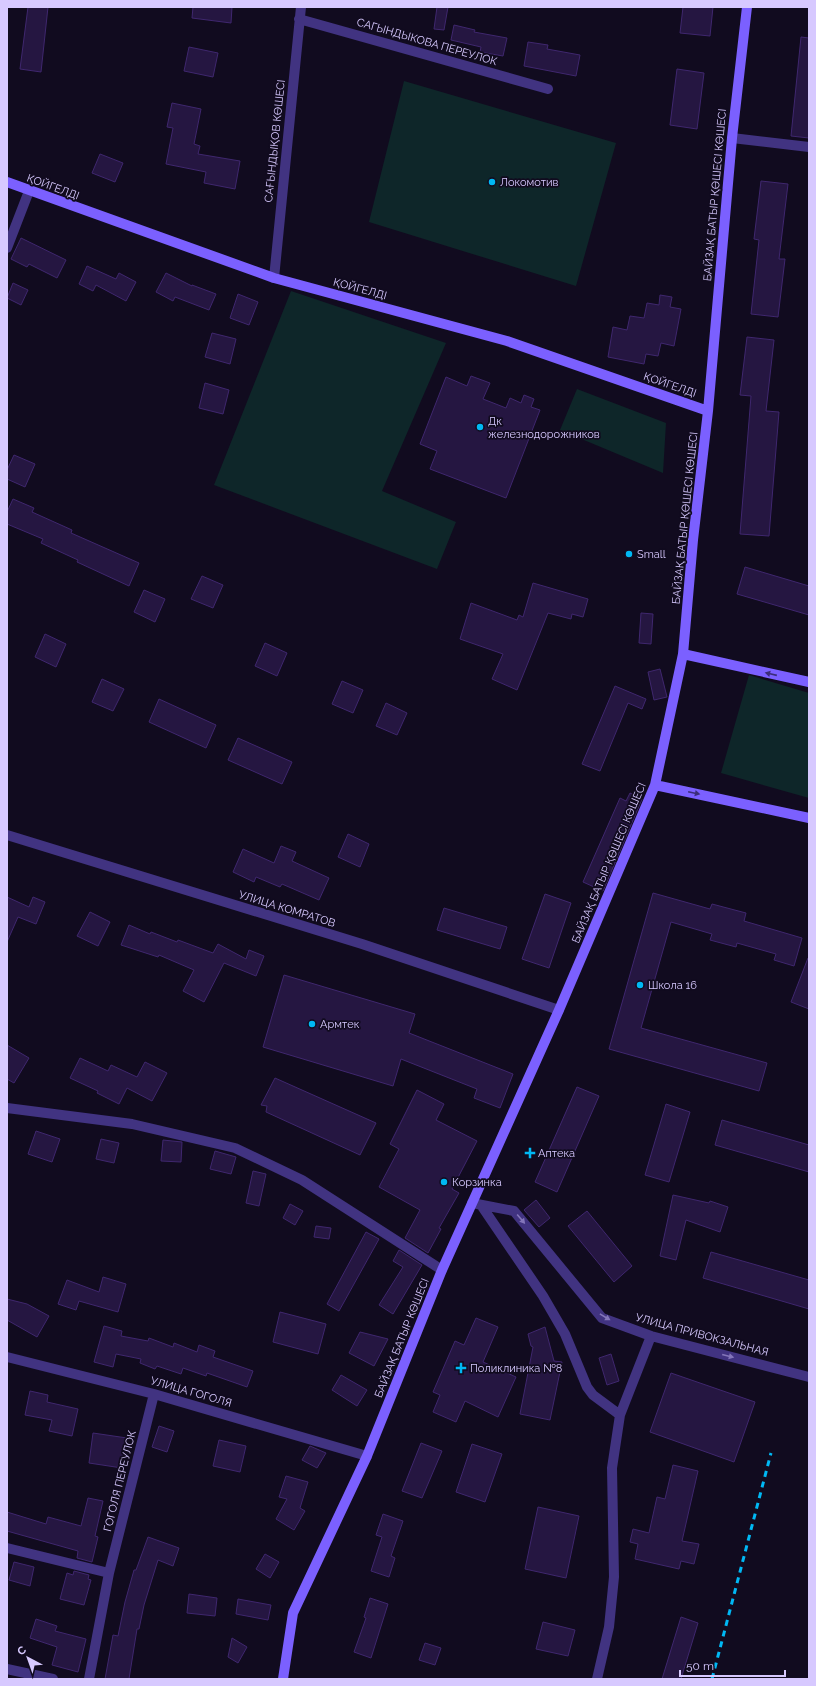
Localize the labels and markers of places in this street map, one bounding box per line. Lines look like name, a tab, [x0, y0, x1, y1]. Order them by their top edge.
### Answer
place label: Локомотив	[500, 176, 559, 189]
marker: Локомотив	[487, 177, 497, 187]
place label: Дк железнодорожников	[488, 415, 600, 441]
marker: Дк железнодорожников	[475, 422, 485, 432]
place label: Small	[637, 548, 666, 561]
marker: Small	[624, 549, 634, 559]
place label: Школа 16	[648, 979, 697, 992]
marker: Школа 16	[635, 980, 645, 990]
place label: Армтек	[320, 1018, 360, 1031]
marker: Армтек	[307, 1019, 317, 1029]
place label: Аптека	[538, 1147, 575, 1160]
marker: Аптека	[525, 1148, 535, 1158]
place label: Корзинка	[452, 1176, 502, 1189]
marker: Корзинка	[439, 1177, 449, 1187]
marker: Поликлиника №8	[455, 1362, 467, 1374]
place label: Поликлиника №8	[470, 1362, 562, 1375]

